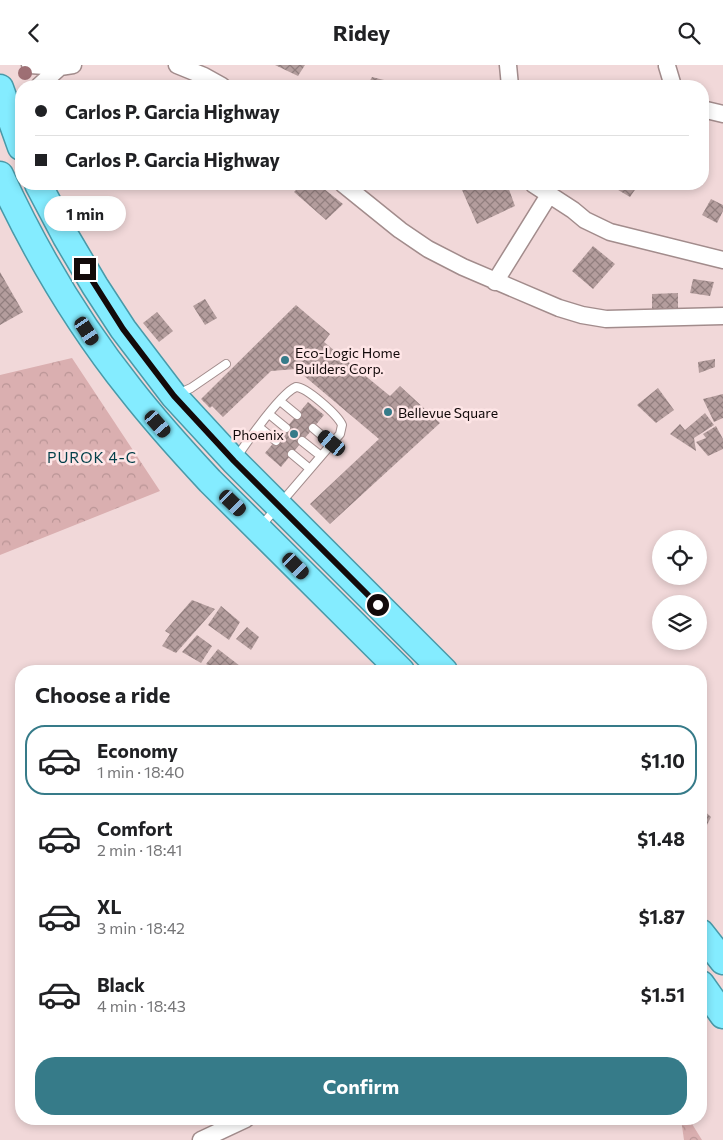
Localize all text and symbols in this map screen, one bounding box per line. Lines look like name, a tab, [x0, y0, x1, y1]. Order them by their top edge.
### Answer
icon: back	[20, 19, 48, 47]
text: Ridey	[333, 19, 390, 46]
icon: search	[675, 19, 703, 47]
text: Carlos P. Garcia Highway	[65, 100, 280, 123]
text: Carlos P. Garcia Highway	[65, 148, 280, 171]
callout: 1 min	[44, 197, 126, 231]
text: 1 min	[66, 204, 104, 223]
route end	[74, 258, 96, 280]
car	[72, 314, 101, 348]
place label: Eco-Logic Home Builders Corp.	[295, 344, 400, 377]
marker: Eco-Logic Home Builders Corp.	[279, 354, 291, 366]
place label: Bellevue Square	[398, 404, 498, 421]
marker: Bellevue Square	[382, 406, 394, 418]
car	[142, 408, 173, 440]
place label: Phoenix	[232, 426, 285, 443]
marker: Phoenix	[288, 428, 300, 440]
car	[315, 428, 348, 458]
district label: PUROK 4-C	[47, 448, 137, 466]
car	[216, 487, 249, 519]
map controls	[652, 530, 707, 650]
button: locate	[652, 530, 707, 585]
car	[280, 550, 311, 582]
route start	[367, 594, 389, 616]
button: layers	[652, 595, 707, 650]
text: Choose a ride	[35, 681, 170, 708]
icon: car	[37, 738, 82, 783]
text: Economy	[97, 739, 178, 762]
text: $1.10	[641, 749, 685, 772]
text: 1 min · 18:40	[97, 762, 184, 781]
icon: car	[37, 816, 82, 861]
text: Comfort	[97, 817, 173, 840]
text: $1.48	[637, 827, 685, 850]
text: 2 min · 18:41	[97, 840, 182, 859]
icon: car	[37, 894, 82, 939]
text: XL	[97, 895, 122, 918]
text: $1.87	[639, 905, 685, 928]
text: 3 min · 18:42	[97, 918, 185, 937]
icon: car	[37, 972, 82, 1017]
text: Black	[97, 973, 145, 996]
text: $1.51	[641, 983, 685, 1006]
text: 4 min · 18:43	[97, 996, 186, 1015]
button: Confirm	[35, 1057, 687, 1115]

